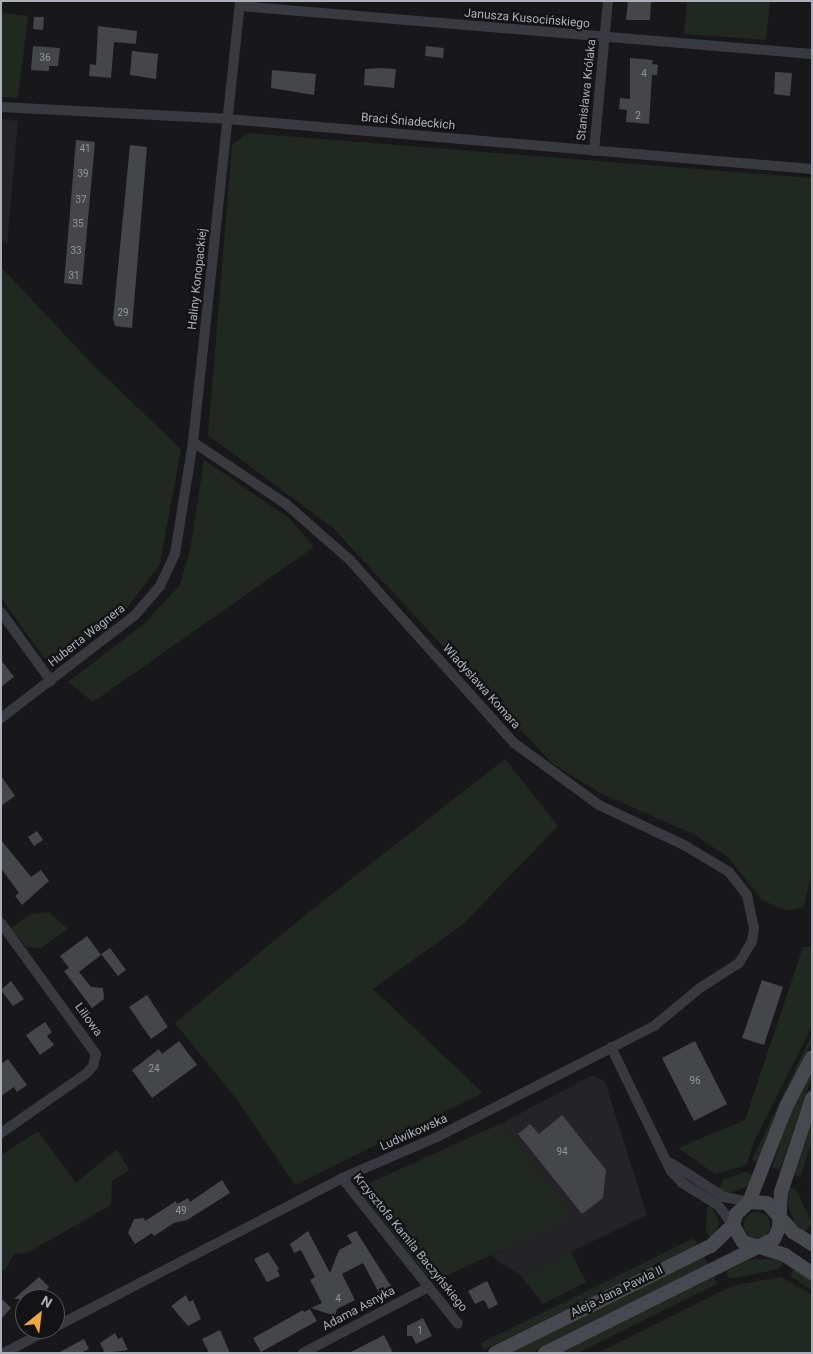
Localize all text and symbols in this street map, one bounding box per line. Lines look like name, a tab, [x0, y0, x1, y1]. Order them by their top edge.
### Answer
street label: Janusza Kusocińskiego	[464, 6, 590, 32]
street label: Stanisława Królaka	[575, 39, 599, 141]
house number: 36	[39, 52, 51, 64]
house number: 4	[641, 68, 647, 80]
house number: 2	[635, 110, 641, 122]
street label: Braci Śniadeckich	[360, 111, 456, 133]
house number: 41	[79, 143, 91, 155]
house number: 39	[77, 168, 89, 180]
house number: 37	[75, 194, 87, 206]
house number: 35	[72, 218, 84, 230]
street label: Haliny Konopackiej	[186, 228, 210, 330]
house number: 33	[70, 245, 82, 257]
house number: 31	[68, 270, 80, 282]
house number: 29	[117, 307, 129, 319]
street label: Huberta Wagnera	[46, 602, 128, 670]
street label: Władysława Komara	[439, 642, 523, 732]
street label: Liliowa	[71, 1001, 105, 1039]
house number: 24	[148, 1063, 160, 1075]
house number: 96	[689, 1075, 701, 1087]
street label: Ludwikowska	[378, 1112, 450, 1154]
house number: 94	[556, 1146, 568, 1158]
street label: Krzysztofa Kamila Baczyńskiego	[350, 1171, 470, 1315]
house number: 49	[175, 1205, 187, 1217]
street label: Aleja Jana Pawła II	[568, 1263, 666, 1321]
street label: Adama Asnyka	[320, 1284, 398, 1334]
north arrow	[15, 1289, 65, 1339]
text: N	[39, 1292, 55, 1311]
house number: 4	[335, 1293, 341, 1305]
house number: 1	[417, 1325, 423, 1337]

